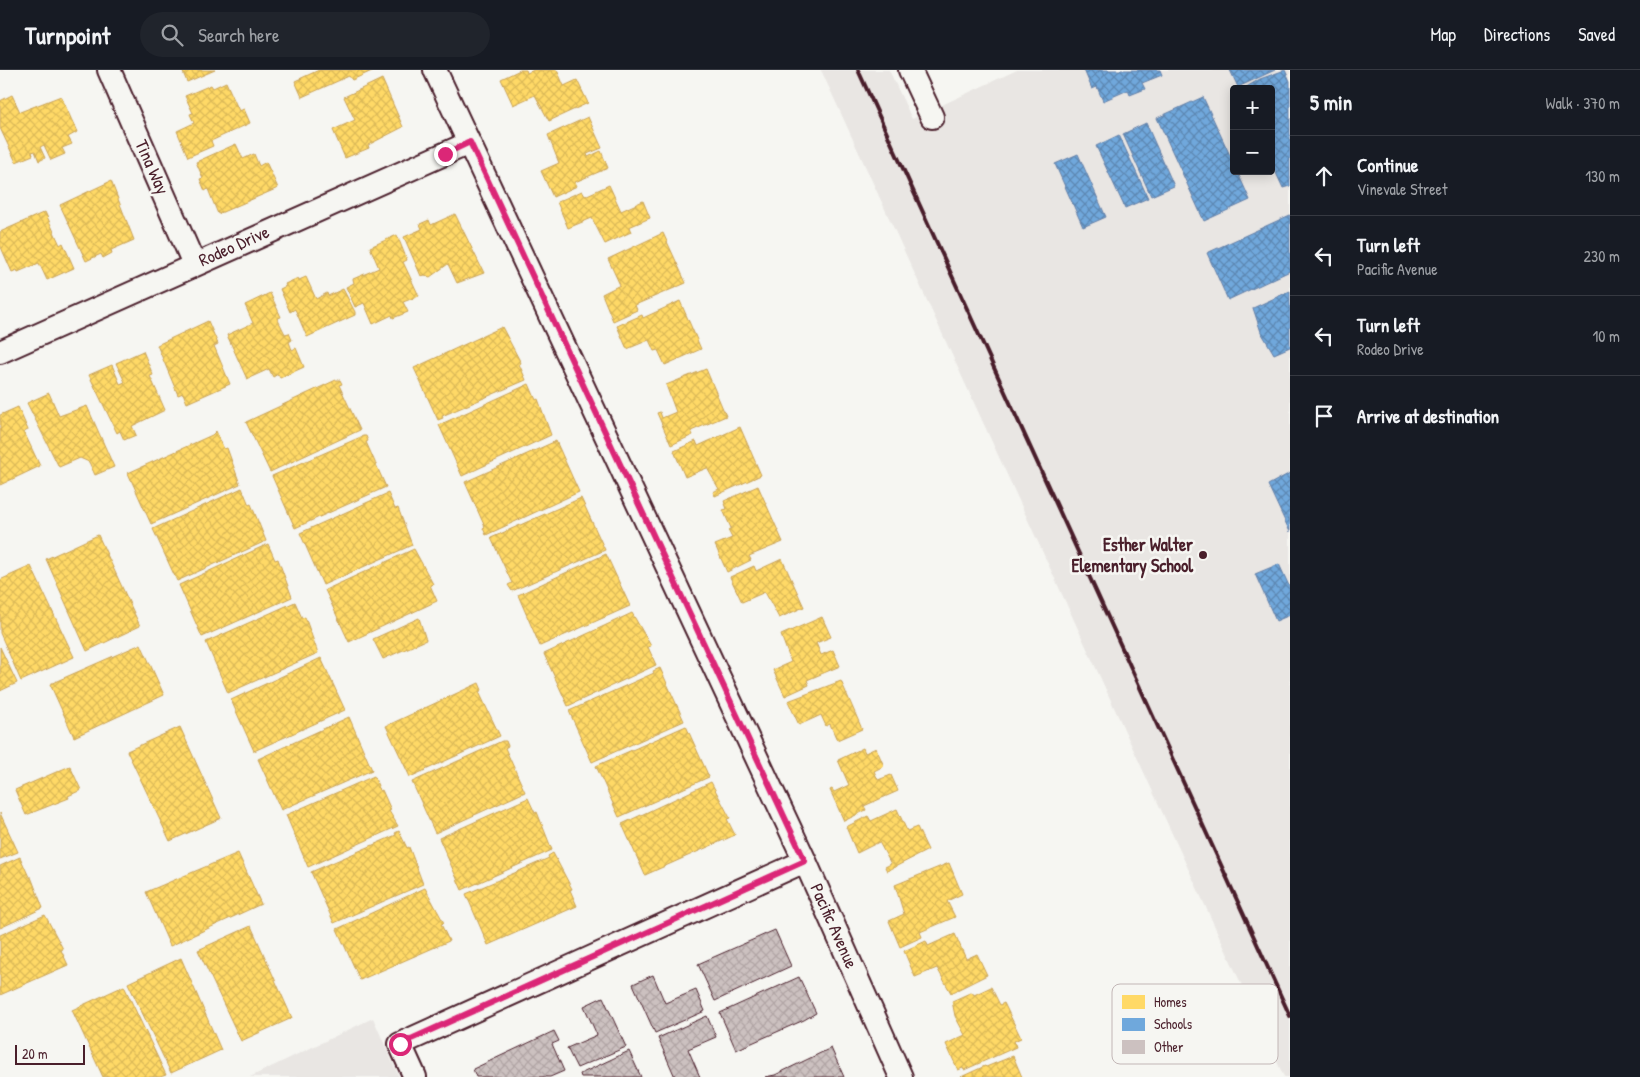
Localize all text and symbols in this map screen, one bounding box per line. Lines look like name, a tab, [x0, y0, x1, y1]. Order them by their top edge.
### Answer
search box	[140, 12, 490, 57]
text: Turnpoint	[25, 19, 110, 51]
icon: search	[158, 21, 186, 49]
text: Search here	[198, 22, 280, 48]
text: Map	[1431, 22, 1456, 47]
text: Directions	[1484, 22, 1550, 47]
text: Saved	[1578, 22, 1615, 47]
map controls	[1230, 85, 1275, 175]
button: +	[1230, 85, 1275, 130]
text: 5 min	[1310, 88, 1352, 117]
text: Walk · 370 m	[1546, 92, 1620, 114]
button: −	[1230, 130, 1275, 175]
street label: Tina Way	[129, 135, 176, 199]
route end	[434, 143, 457, 166]
text: Continue	[1357, 152, 1418, 178]
icon: ahead	[1310, 162, 1338, 190]
text: 130 m	[1585, 165, 1620, 187]
text: Vinevale Street	[1357, 178, 1447, 200]
street label: Rodeo Drive	[195, 219, 273, 272]
text: Turn left	[1357, 232, 1420, 258]
icon: left	[1310, 242, 1338, 270]
text: 230 m	[1584, 245, 1620, 267]
text: Pacific Avenue	[1357, 258, 1438, 280]
text: Turn left	[1357, 312, 1420, 338]
icon: left	[1310, 322, 1338, 350]
text: 10 m	[1592, 325, 1620, 347]
text: Rodeo Drive	[1357, 338, 1424, 360]
icon: arrive	[1310, 402, 1338, 430]
text: Arrive at destination	[1357, 403, 1499, 429]
place label: Esther Walter Elementary School	[1072, 532, 1194, 579]
marker: Esther Walter Elementary School	[1197, 549, 1209, 561]
street label: Pacific Avenue	[805, 879, 864, 972]
legend	[1112, 984, 1278, 1064]
text: Homes	[1154, 992, 1187, 1011]
text: Schools	[1154, 1014, 1192, 1033]
route start	[389, 1033, 412, 1056]
text: Other	[1154, 1037, 1184, 1056]
scale bar	[15, 1042, 85, 1065]
text: 20 m	[22, 1044, 48, 1063]

